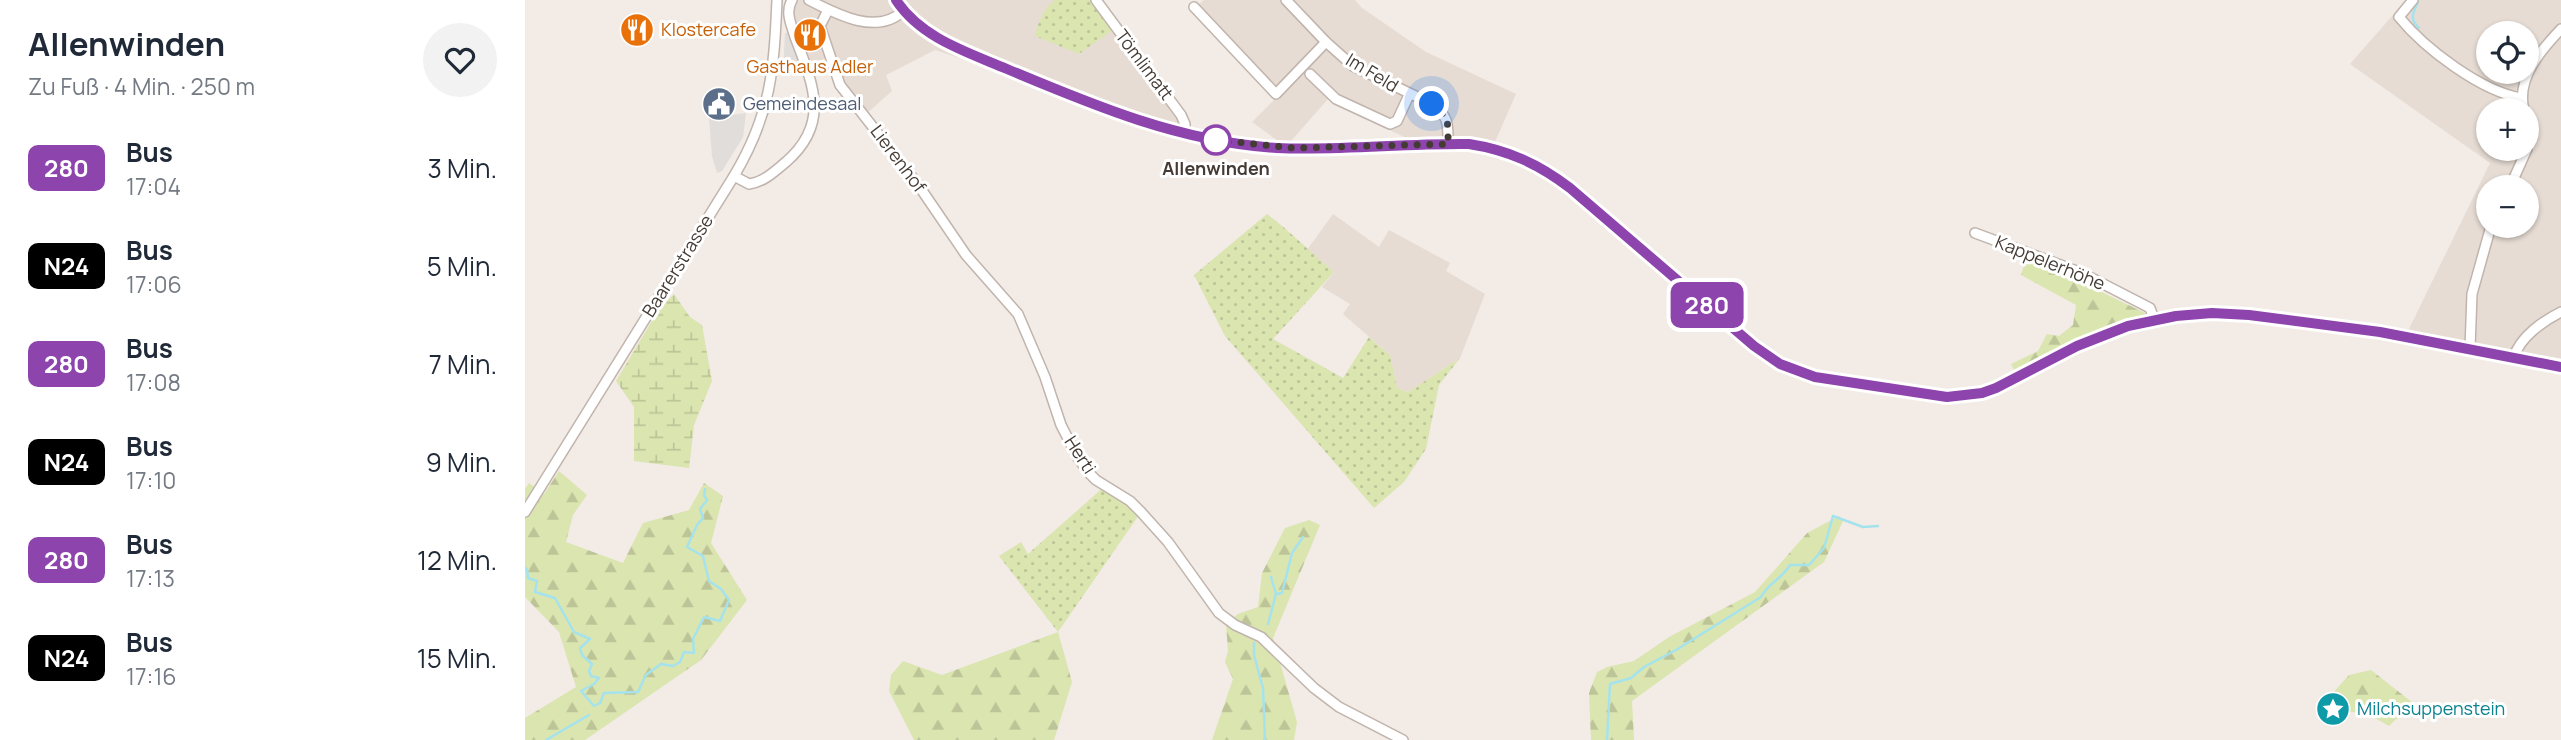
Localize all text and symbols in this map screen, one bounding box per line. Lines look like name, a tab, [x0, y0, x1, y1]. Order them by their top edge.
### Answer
restaurant icon: Klostercafe	[618, 11, 656, 49]
restaurant icon: Gasthaus Adler	[791, 16, 829, 54]
place label: Klostercafe	[661, 17, 756, 41]
text: Allenwinden	[28, 21, 225, 66]
map controls	[2476, 21, 2539, 238]
button: locate	[2476, 21, 2539, 84]
button: heart	[423, 23, 497, 97]
street label: Tömlimatt	[1110, 24, 1179, 104]
street label: Im Feld	[1342, 47, 1403, 97]
place label: Gasthaus Adler	[746, 54, 874, 78]
text: Zu Fuß · 4 Min. · 250 m	[28, 70, 255, 102]
public building icon: Gemeindesaal	[700, 85, 738, 123]
your location	[1414, 86, 1449, 121]
place label: Gemeindesaal	[743, 91, 861, 115]
button: +	[2476, 98, 2539, 161]
street label: Lierenhof	[865, 120, 932, 198]
marker: Allenwinden	[1201, 125, 1231, 155]
text: Bus	[126, 134, 173, 170]
text: 3 Min.	[427, 150, 497, 186]
text: 280	[44, 151, 89, 184]
place label: Allenwinden	[1162, 156, 1270, 180]
text: 17:04	[126, 170, 181, 202]
button: −	[2476, 175, 2539, 238]
street label: Baarerstrasse	[636, 210, 718, 321]
street label: Kappelerhöhe	[1992, 229, 2109, 295]
text: Bus	[126, 232, 173, 268]
text: 5 Min.	[427, 248, 497, 284]
text: N24	[44, 249, 89, 282]
text: 17:06	[126, 268, 182, 300]
line badge: 280	[1667, 282, 1747, 328]
text: 280	[1685, 288, 1729, 321]
text: Bus	[126, 330, 173, 366]
text: 7 Min.	[429, 346, 497, 382]
text: 280	[44, 347, 89, 380]
text: 17:08	[126, 366, 181, 398]
text: Bus	[126, 428, 173, 464]
street label: Herti	[1060, 431, 1102, 478]
text: 9 Min.	[426, 444, 497, 480]
text: N24	[44, 445, 89, 478]
text: 17:10	[126, 464, 176, 496]
text: Bus	[126, 526, 173, 562]
text: 12 Min.	[417, 542, 497, 578]
text: 280	[44, 543, 89, 576]
text: 17:13	[126, 562, 175, 594]
text: Bus	[126, 624, 173, 660]
text: 15 Min.	[417, 640, 497, 676]
text: N24	[44, 641, 89, 674]
text: 17:16	[126, 660, 177, 692]
place icon: Milchsuppenstein	[2314, 690, 2352, 728]
place label: Milchsuppenstein	[2357, 696, 2505, 720]

